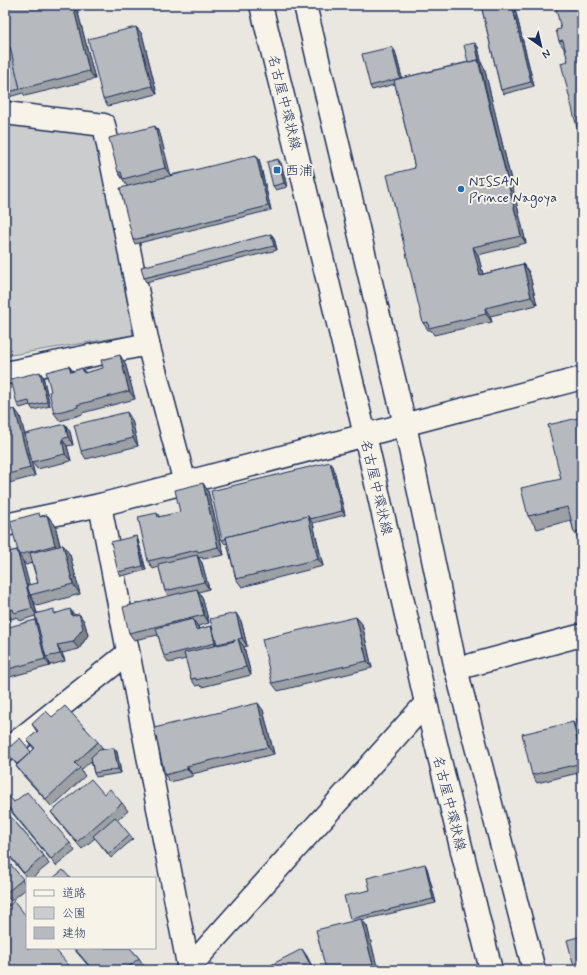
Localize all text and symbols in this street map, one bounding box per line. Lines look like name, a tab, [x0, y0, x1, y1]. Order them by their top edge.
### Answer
north arrow	[521, 26, 561, 66]
text: N	[539, 46, 553, 61]
street label: 名古屋中環状線	[263, 53, 305, 152]
place label: 西浦	[285, 162, 313, 180]
marker: 西浦	[272, 165, 282, 175]
place label: NISSAN Prince Nagoya	[469, 173, 557, 208]
marker: NISSAN Prince Nagoya	[456, 184, 466, 194]
street label: 名古屋中環状線	[356, 437, 396, 537]
street label: 名古屋中環状線	[428, 754, 470, 853]
legend	[26, 877, 156, 949]
text: 道路	[62, 886, 86, 902]
text: 公園	[62, 906, 86, 922]
text: 建物	[62, 926, 86, 942]

